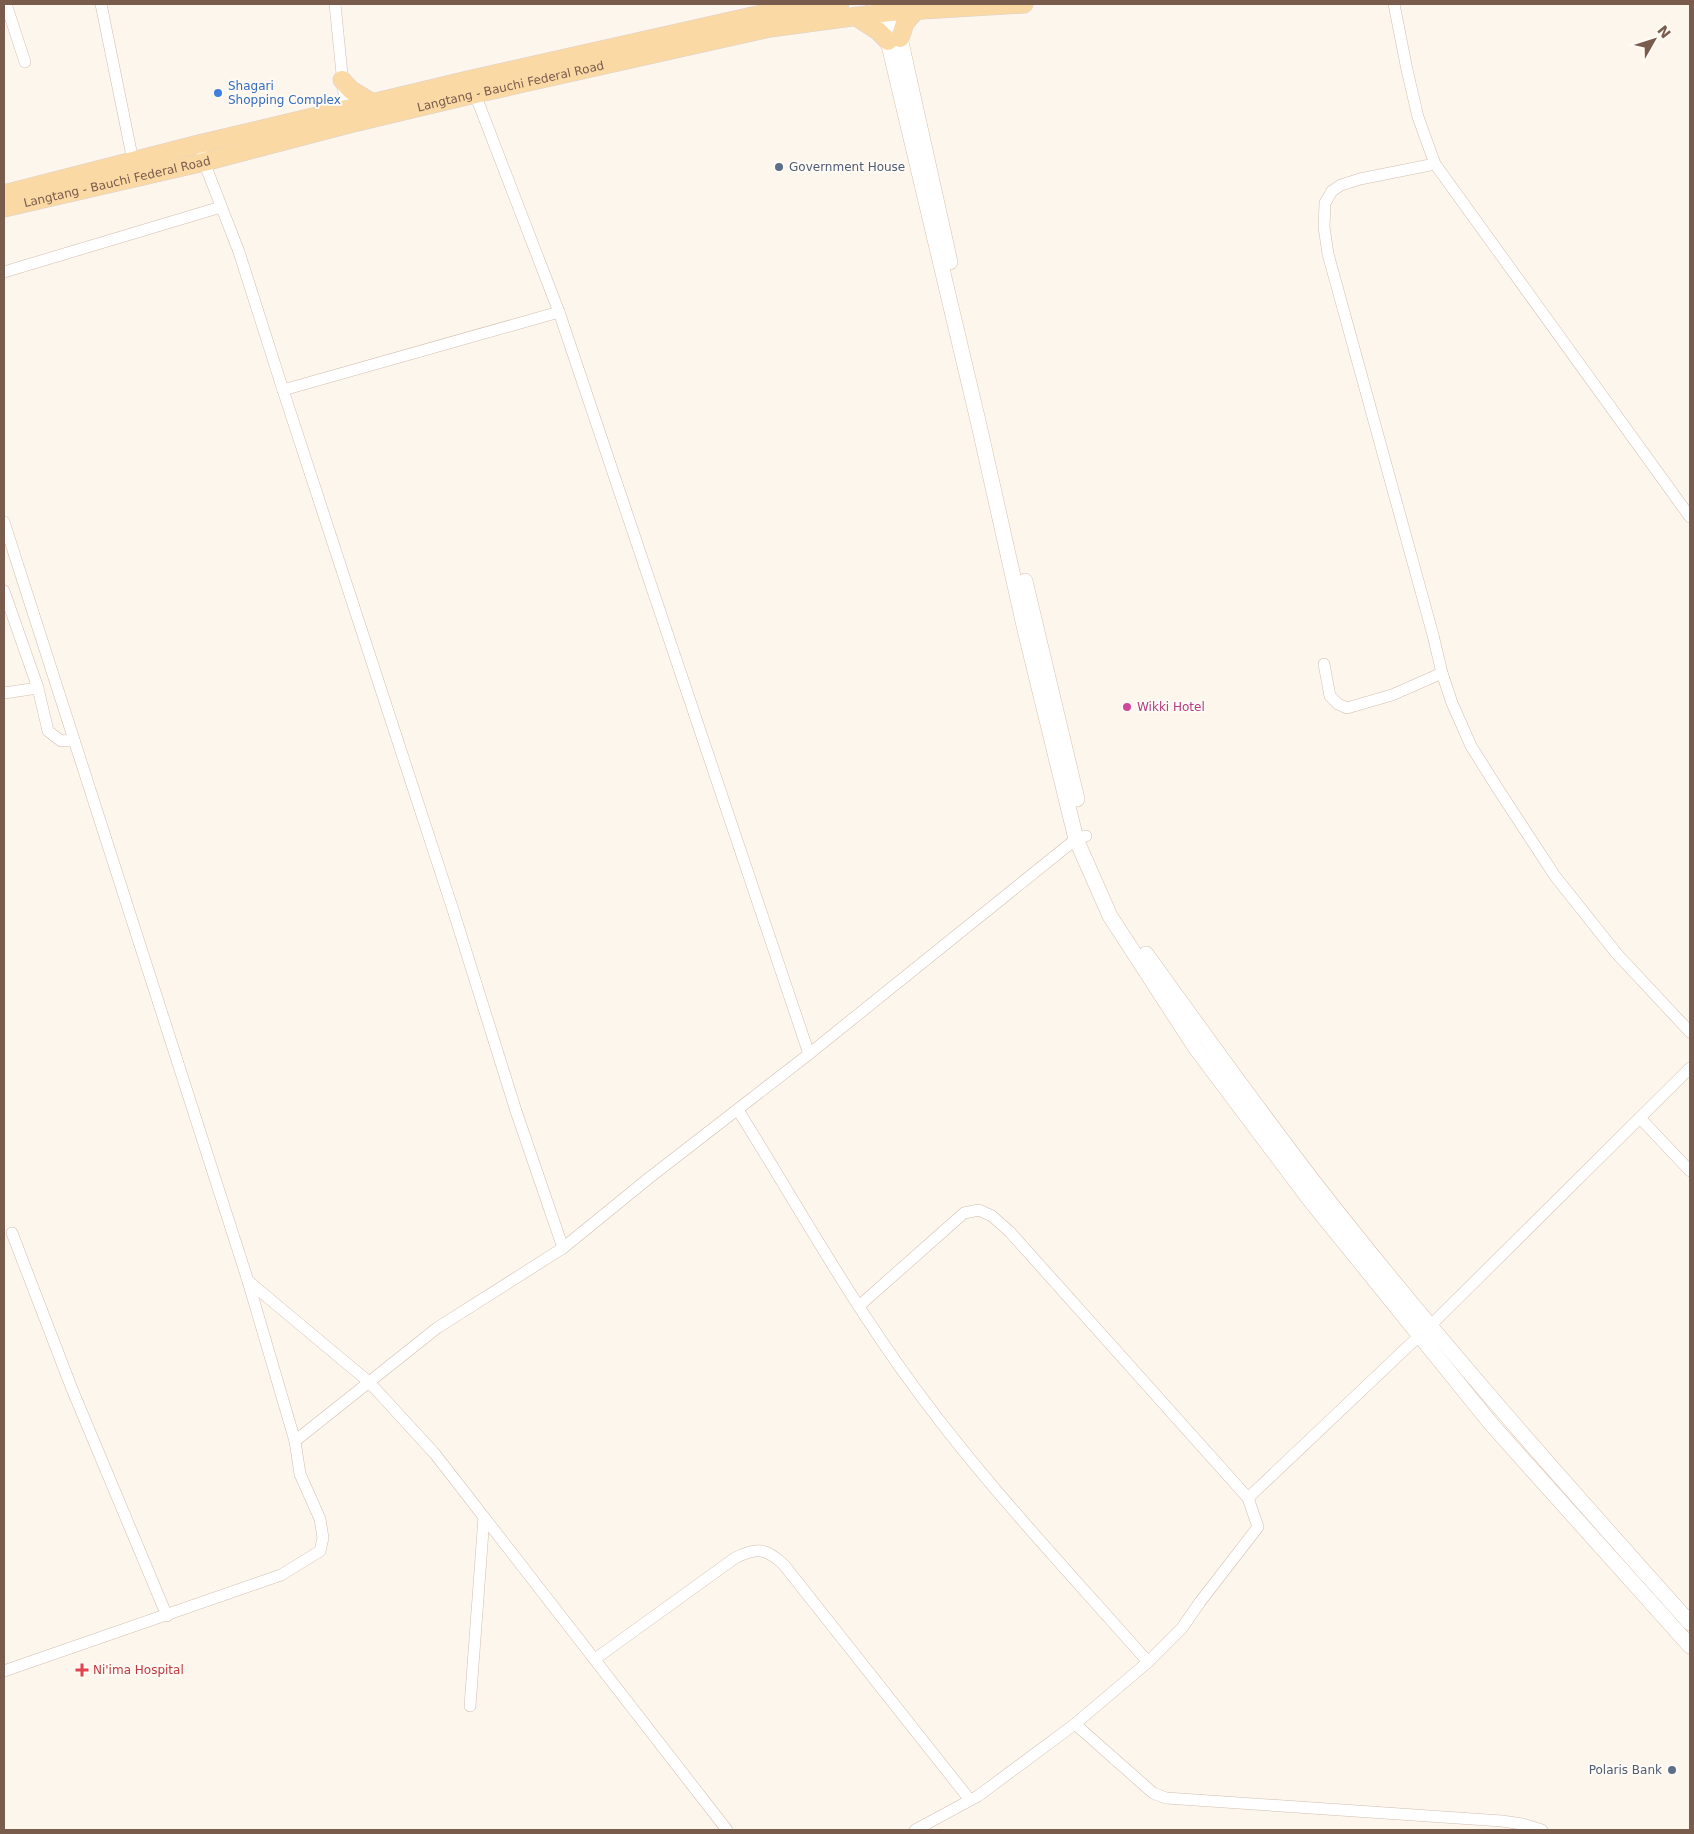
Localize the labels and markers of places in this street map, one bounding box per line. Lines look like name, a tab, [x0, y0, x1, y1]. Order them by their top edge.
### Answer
place label: Shagari Shopping Complex	[228, 79, 341, 107]
marker: Shagari Shopping Complex	[212, 87, 224, 99]
place label: Government House	[789, 160, 905, 174]
marker: Government House	[773, 161, 785, 173]
place label: Wikki Hotel	[1137, 700, 1205, 714]
marker: Wikki Hotel	[1121, 701, 1133, 713]
marker: Ni'ima Hospital	[75, 1663, 89, 1677]
place label: Ni'ima Hospital	[93, 1663, 184, 1677]
place label: Polaris Bank	[1589, 1763, 1662, 1777]
marker: Polaris Bank	[1666, 1764, 1678, 1776]

